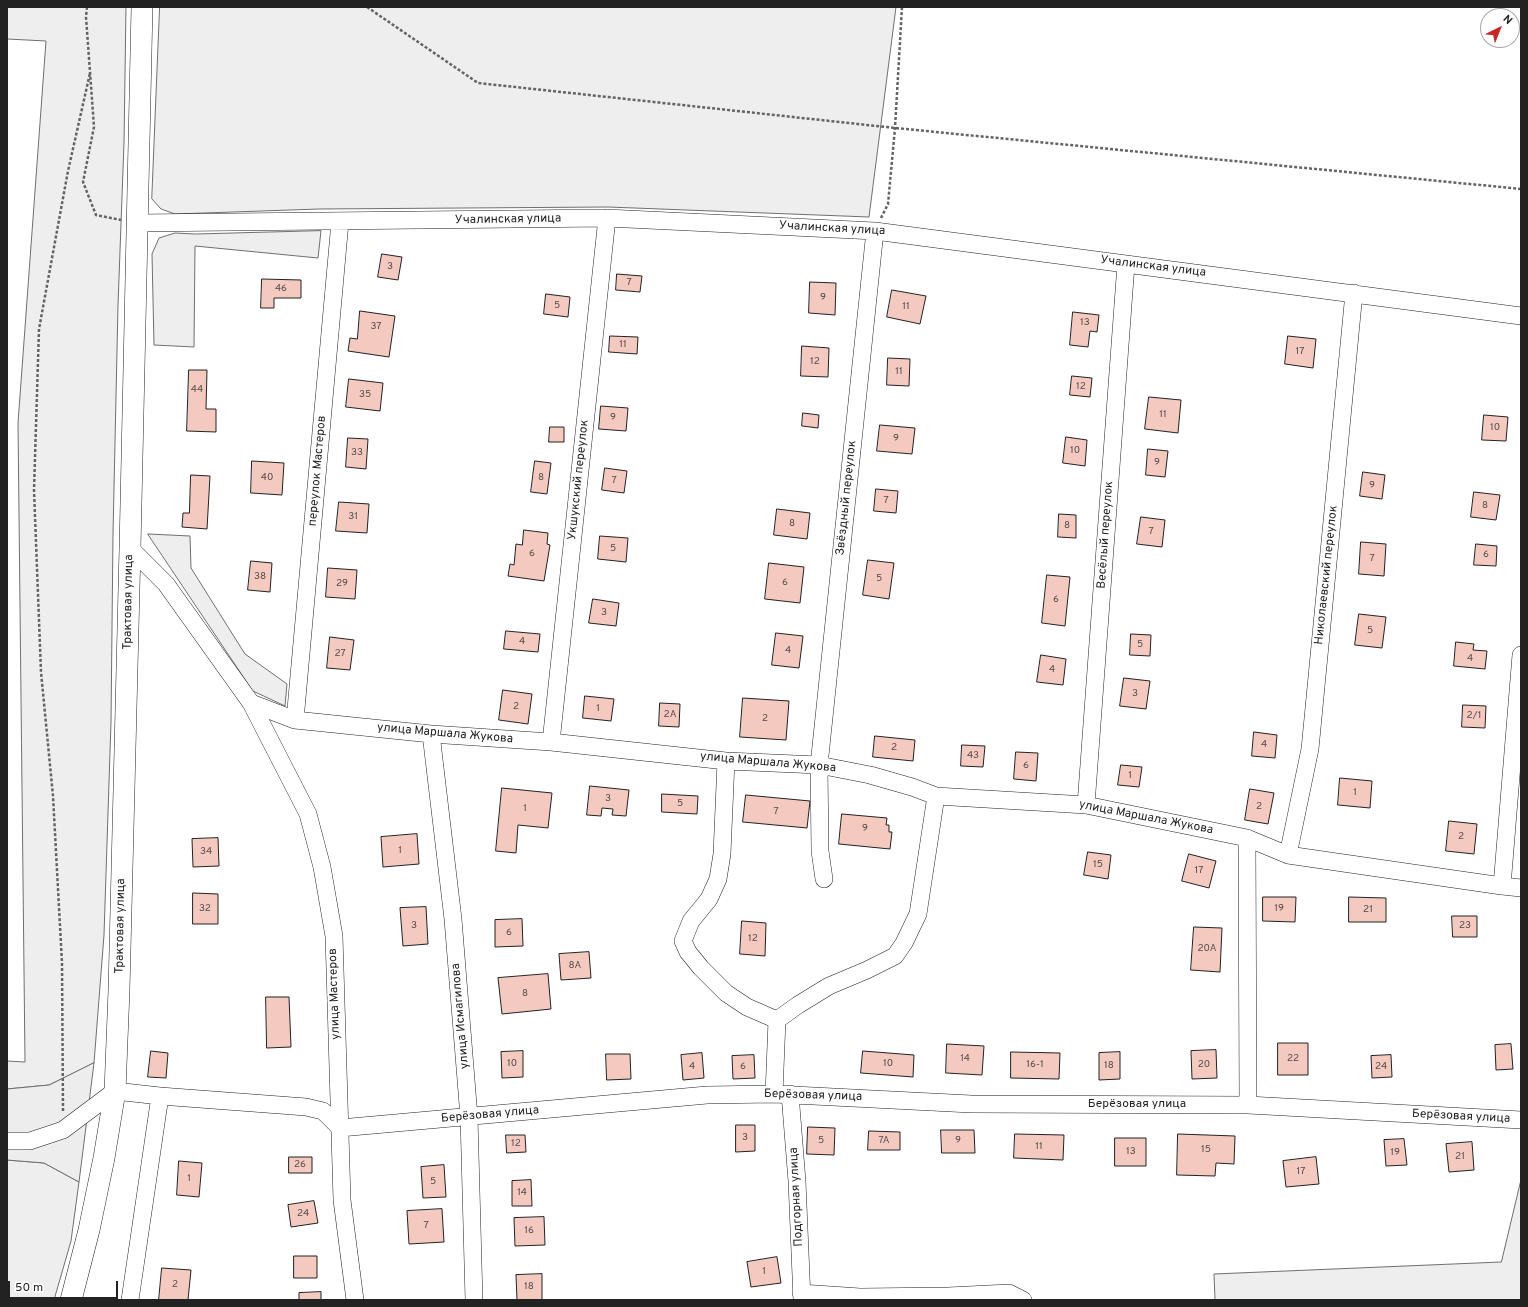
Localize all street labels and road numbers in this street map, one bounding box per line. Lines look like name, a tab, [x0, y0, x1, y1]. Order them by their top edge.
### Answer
street label: Учалинская улица	[455, 212, 561, 228]
street label: Учалинская улица	[779, 219, 885, 239]
street label: Учалинская улица	[1099, 253, 1207, 281]
street label: переулок Мастеров	[306, 415, 330, 527]
street label: Укшукский переулок	[565, 419, 593, 541]
street label: Звёздный переулок	[834, 440, 860, 556]
street label: Весёлый переулок	[1095, 481, 1117, 589]
street label: Николаевский переулок	[1313, 505, 1341, 645]
street label: Трактовая улица	[121, 554, 137, 650]
street label: улица Маршала Жукова	[376, 721, 514, 747]
street label: улица Маршала Жукова	[699, 750, 837, 776]
street label: улица Маршала Жукова	[1078, 798, 1214, 838]
street label: Трактовая улица	[113, 878, 129, 974]
street label: улица Мастеров	[326, 948, 344, 1040]
street label: улица Исмагилова	[449, 963, 473, 1069]
street label: Берёзовая улица	[764, 1087, 862, 1105]
street label: Берёзовая улица	[1088, 1098, 1186, 1112]
street label: Берёзовая улица	[440, 1104, 540, 1126]
street label: Берёзовая улица	[1412, 1107, 1510, 1127]
street label: Подгорная улица	[787, 1147, 807, 1247]

